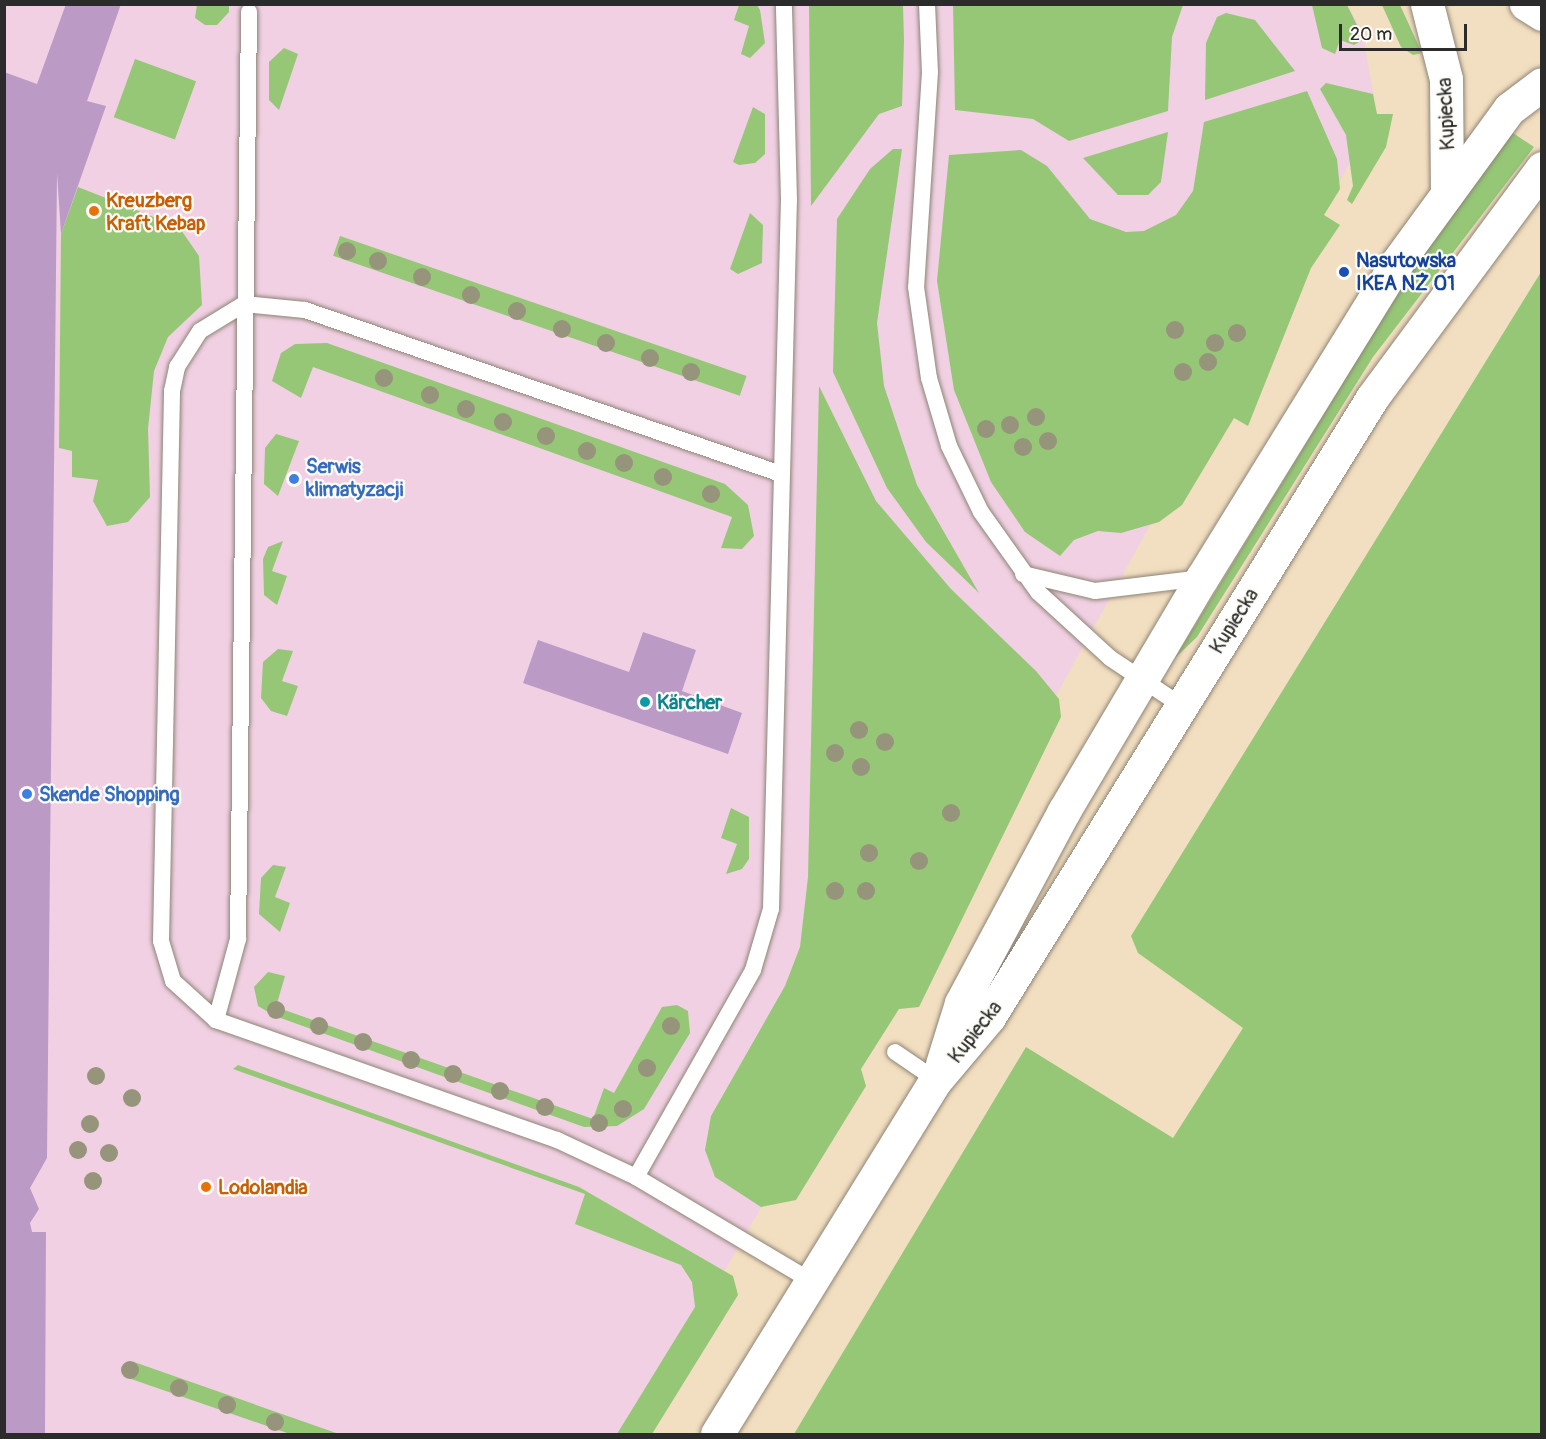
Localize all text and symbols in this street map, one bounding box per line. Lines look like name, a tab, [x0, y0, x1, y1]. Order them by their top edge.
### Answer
scale bar	[1342, 12, 1470, 50]
text: 20 m	[1350, 23, 1392, 46]
street label: Kupiecka	[1432, 77, 1460, 151]
place label: Kreuzberg Kraft Kebap	[106, 188, 205, 235]
marker: Kreuzberg Kraft Kebap	[87, 204, 101, 218]
place label: Nasutowska IKEA NŻ 01	[1356, 248, 1456, 295]
marker: Nasutowska IKEA NŻ 01	[1337, 265, 1351, 279]
place label: Serwis klimatyzacji	[306, 455, 403, 502]
marker: Serwis klimatyzacji	[287, 472, 301, 486]
street label: Kupiecka	[1205, 584, 1263, 658]
place label: Kärcher	[657, 690, 722, 714]
marker: Kärcher	[638, 695, 652, 709]
place label: Skende Shopping	[39, 782, 180, 806]
marker: Skende Shopping	[20, 787, 34, 801]
street label: Kupiecka	[943, 996, 1007, 1068]
place label: Lodolandia	[218, 1175, 308, 1199]
marker: Lodolandia	[199, 1180, 213, 1194]

